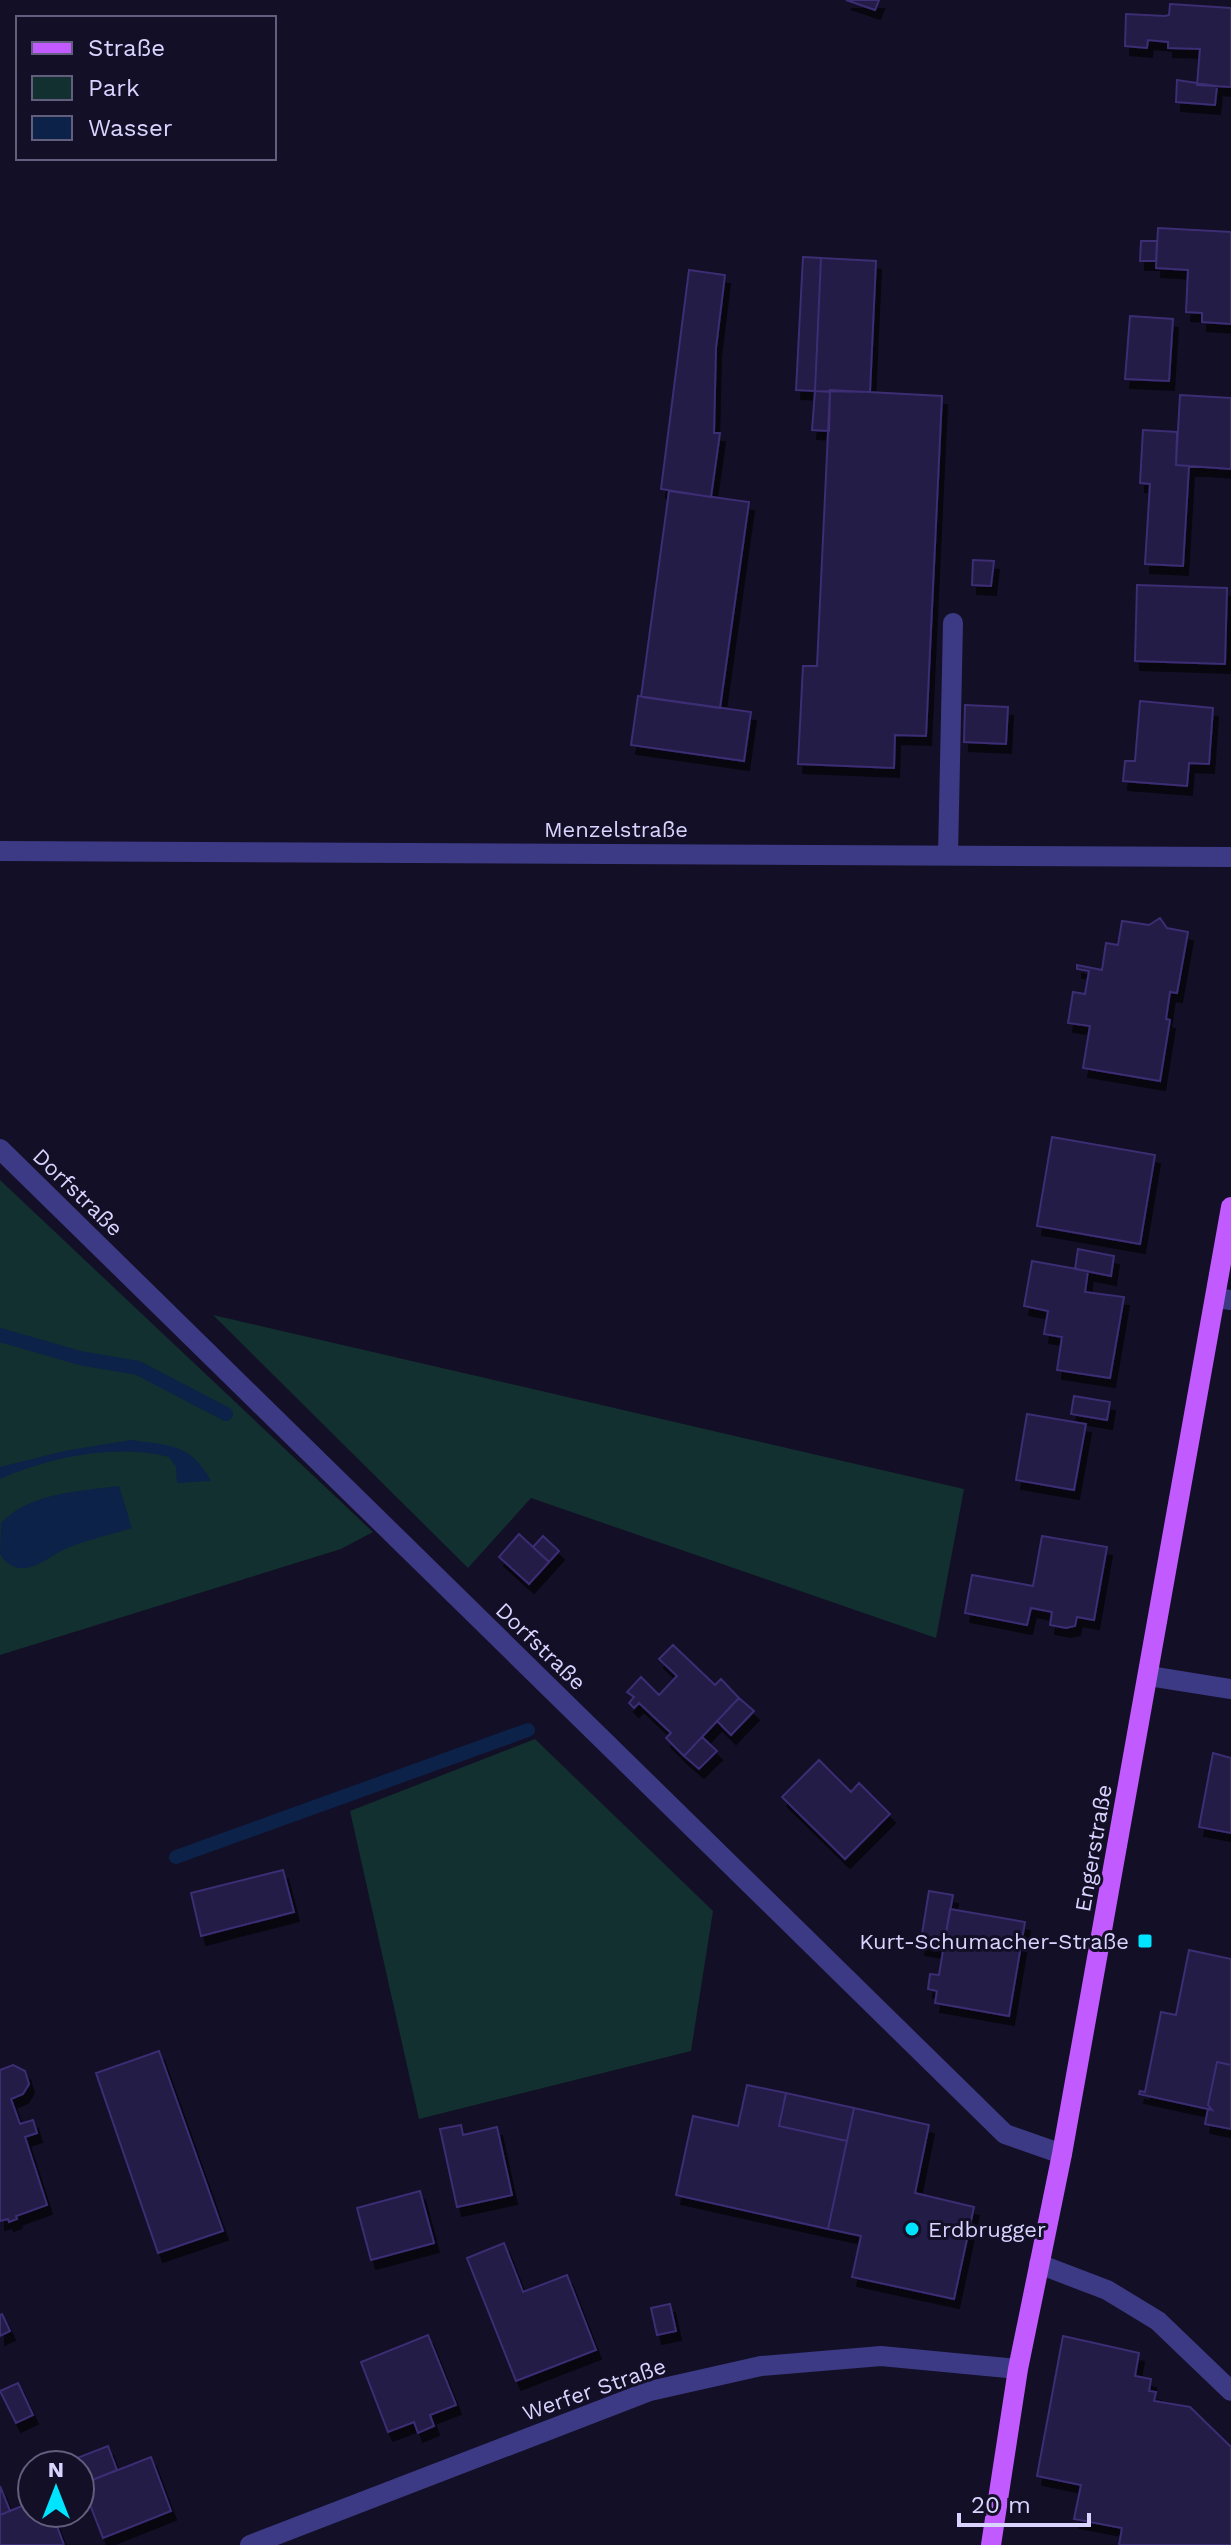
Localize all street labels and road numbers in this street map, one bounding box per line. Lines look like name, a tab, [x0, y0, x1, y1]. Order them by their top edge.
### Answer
street label: Menzelstraße	[544, 817, 688, 842]
street label: Dorfstraße	[28, 1143, 128, 1241]
street label: Dorfstraße	[491, 1597, 591, 1695]
street label: Engerstraße	[1070, 1783, 1117, 1914]
street label: Werfer Straße	[519, 2353, 669, 2426]

